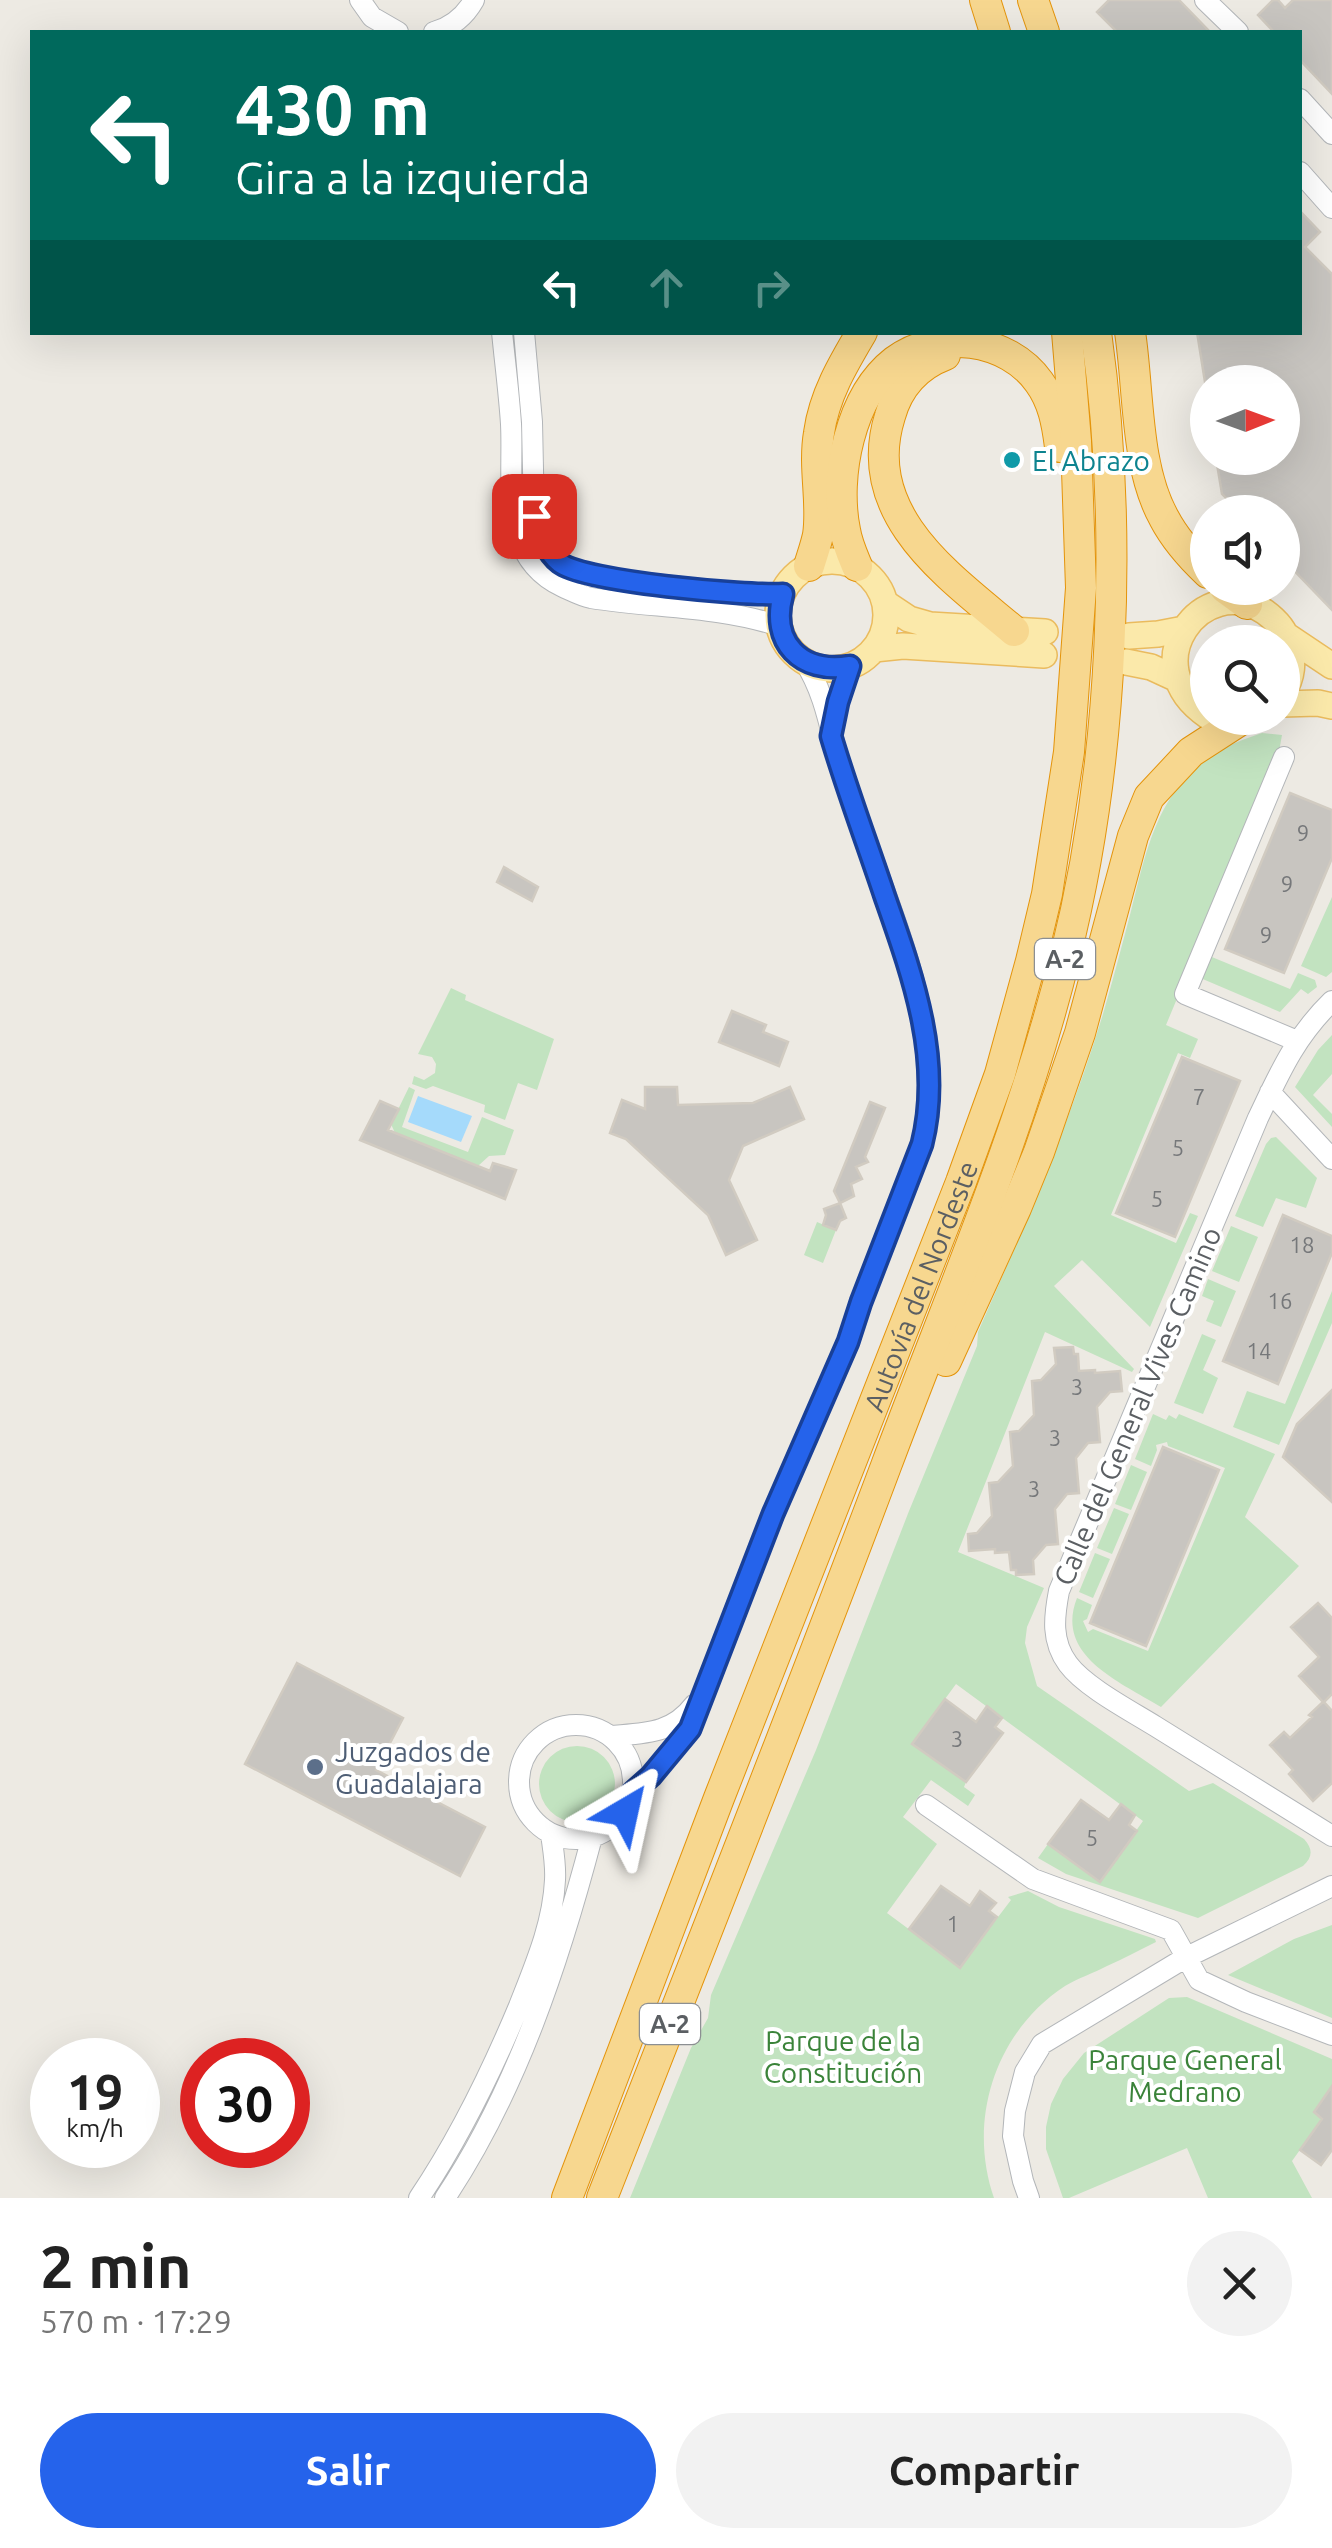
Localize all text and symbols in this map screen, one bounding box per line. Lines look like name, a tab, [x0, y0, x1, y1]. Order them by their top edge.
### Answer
icon: left	[70, 70, 200, 200]
text: 430 m	[235, 70, 430, 148]
text: Gira a la izquierda	[235, 152, 591, 203]
icon: left	[534, 260, 589, 315]
icon: ahead	[639, 260, 694, 315]
icon: right	[744, 260, 799, 315]
north arrow	[1190, 365, 1300, 475]
map controls	[1190, 365, 1300, 735]
place label: El Abrazo	[1032, 445, 1150, 476]
marker: El Abrazo	[1001, 449, 1023, 471]
pin	[492, 474, 577, 559]
icon: arrive	[507, 489, 562, 544]
button: sound	[1190, 495, 1300, 605]
button: search	[1190, 625, 1300, 735]
house number: 9	[1297, 820, 1309, 845]
house number: 9	[1281, 871, 1293, 896]
house number: 9	[1260, 922, 1272, 947]
road number: A-2	[1035, 939, 1095, 979]
house number: 7	[1193, 1084, 1205, 1109]
house number: 5	[1172, 1135, 1184, 1160]
street label: Autovía del Nordeste	[857, 1157, 983, 1415]
house number: 5	[1151, 1186, 1163, 1211]
street label: Calle del General Vives Camino	[1047, 1222, 1227, 1590]
house number: 18	[1290, 1232, 1314, 1257]
house number: 16	[1268, 1288, 1292, 1313]
house number: 14	[1247, 1338, 1271, 1363]
house number: 3	[1071, 1374, 1083, 1399]
house number: 3	[1049, 1425, 1061, 1450]
house number: 3	[1028, 1476, 1040, 1501]
house number: 3	[951, 1726, 963, 1751]
place label: Juzgados de Guadalajara	[335, 1736, 491, 1799]
marker: Juzgados de Guadalajara	[304, 1756, 326, 1778]
position arrow	[573, 1760, 677, 1864]
house number: 5	[1086, 1825, 1098, 1850]
house number: 1	[947, 1911, 959, 1936]
road number: A-2	[640, 2004, 700, 2044]
park label: Parque de la Constitución	[764, 2025, 922, 2088]
speed limit sign: 30	[180, 2038, 310, 2168]
park label: Parque General Medrano	[1088, 2044, 1282, 2107]
text: 19	[67, 2063, 123, 2119]
text: km/h	[66, 2114, 124, 2142]
button: close	[1187, 2231, 1292, 2336]
text: 2 min	[40, 2232, 192, 2299]
text: 570 m · 17:29	[40, 2303, 232, 2339]
button: Salir	[40, 2413, 656, 2528]
button: Compartir	[676, 2413, 1292, 2528]

